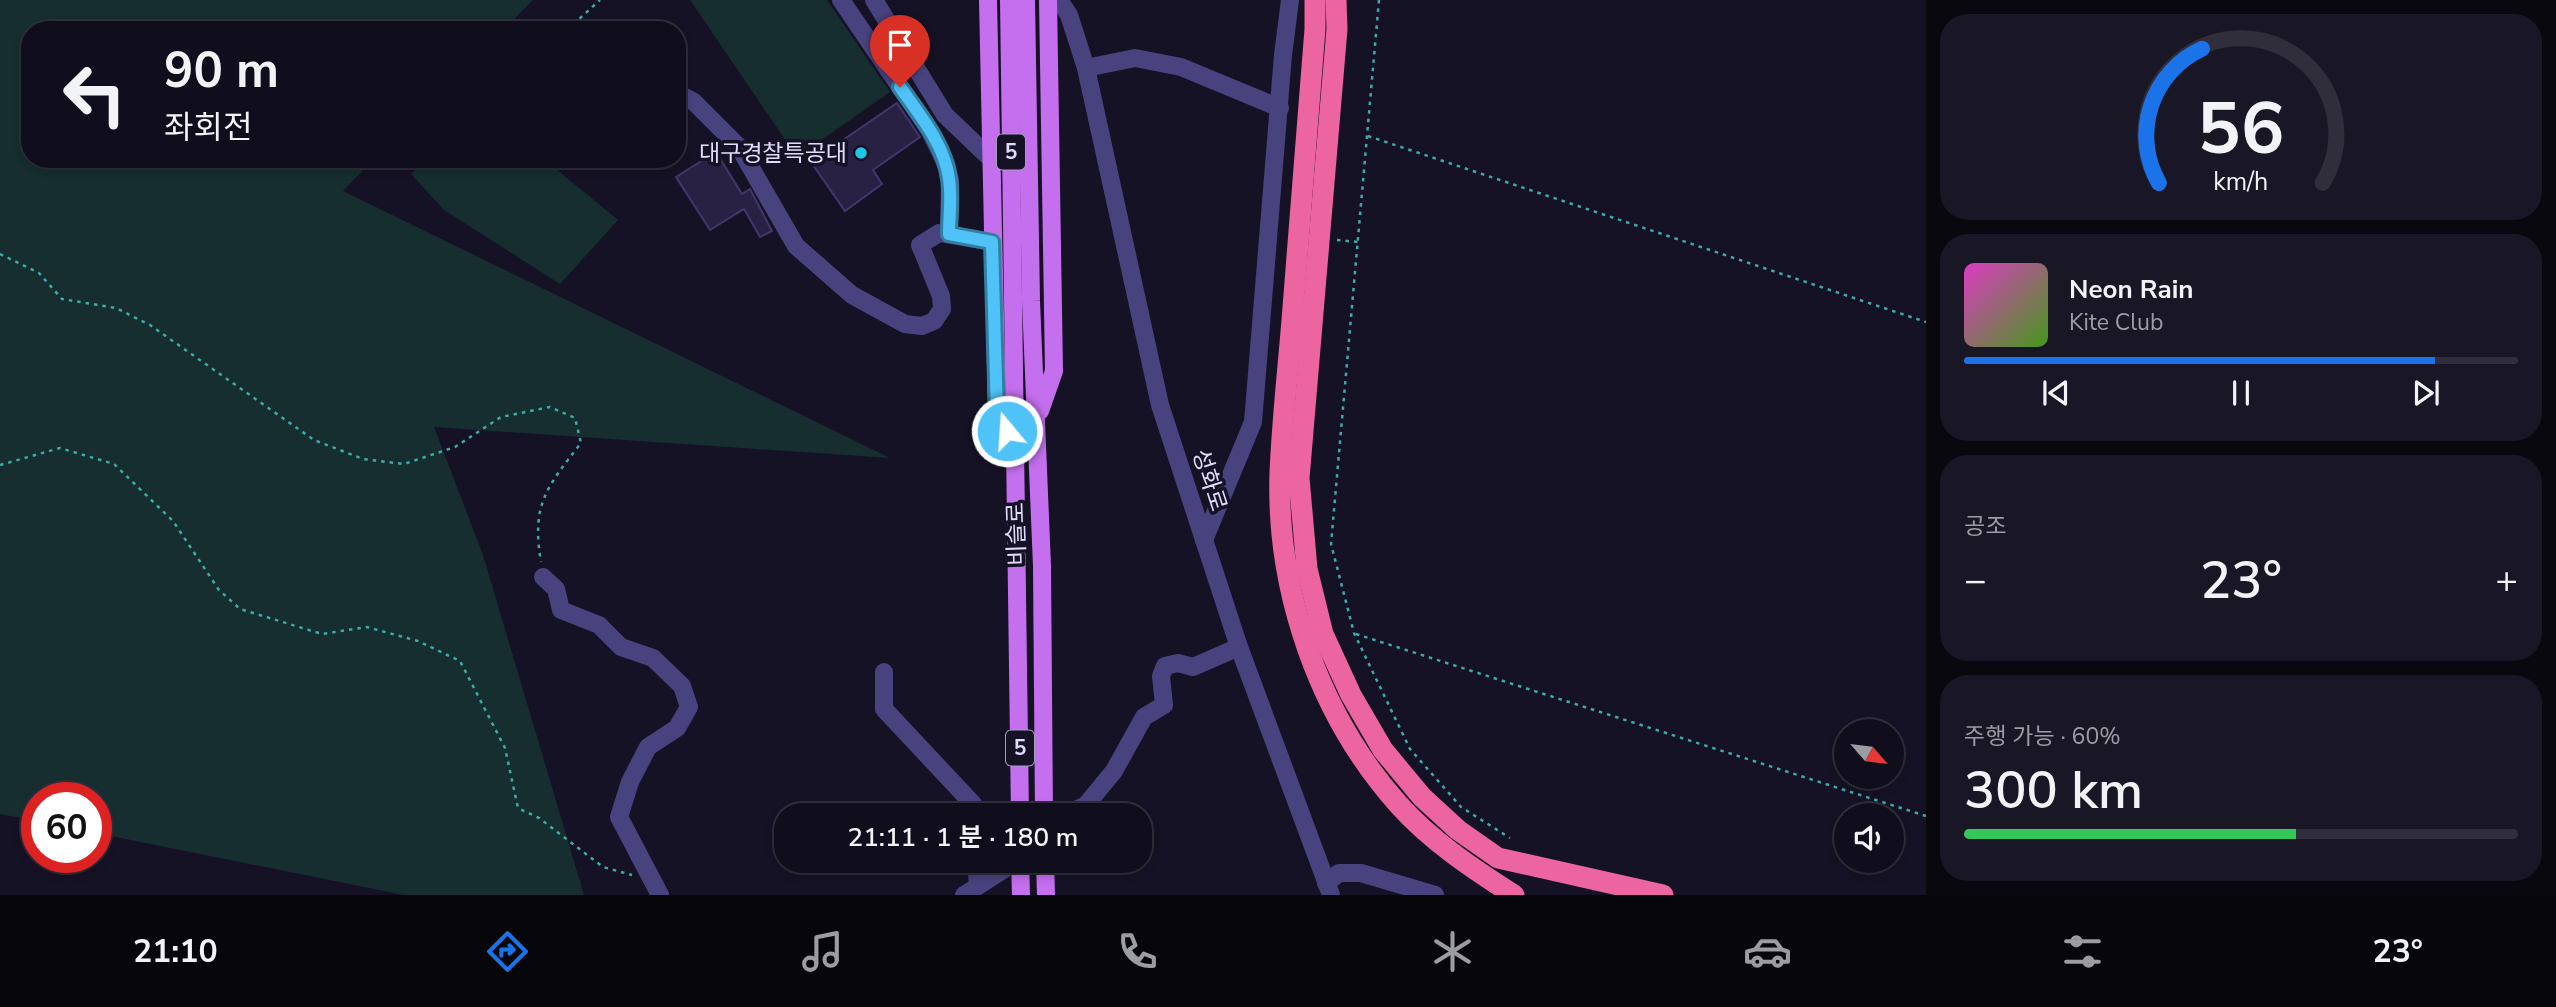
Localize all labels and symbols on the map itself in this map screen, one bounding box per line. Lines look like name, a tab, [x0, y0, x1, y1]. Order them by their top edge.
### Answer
pin	[870, 15, 930, 87]
road number: 5	[997, 134, 1025, 170]
place label: 대구경찰특공대	[699, 138, 847, 169]
marker: 대구경찰특공대	[853, 145, 869, 161]
position arrow	[970, 394, 1044, 468]
street label: 성화로	[1185, 445, 1234, 515]
street label: 비슬로	[1000, 502, 1033, 566]
north arrow	[1834, 719, 1904, 789]
road number: 5	[1006, 730, 1034, 766]
speed limit sign: 60	[21, 782, 112, 873]

